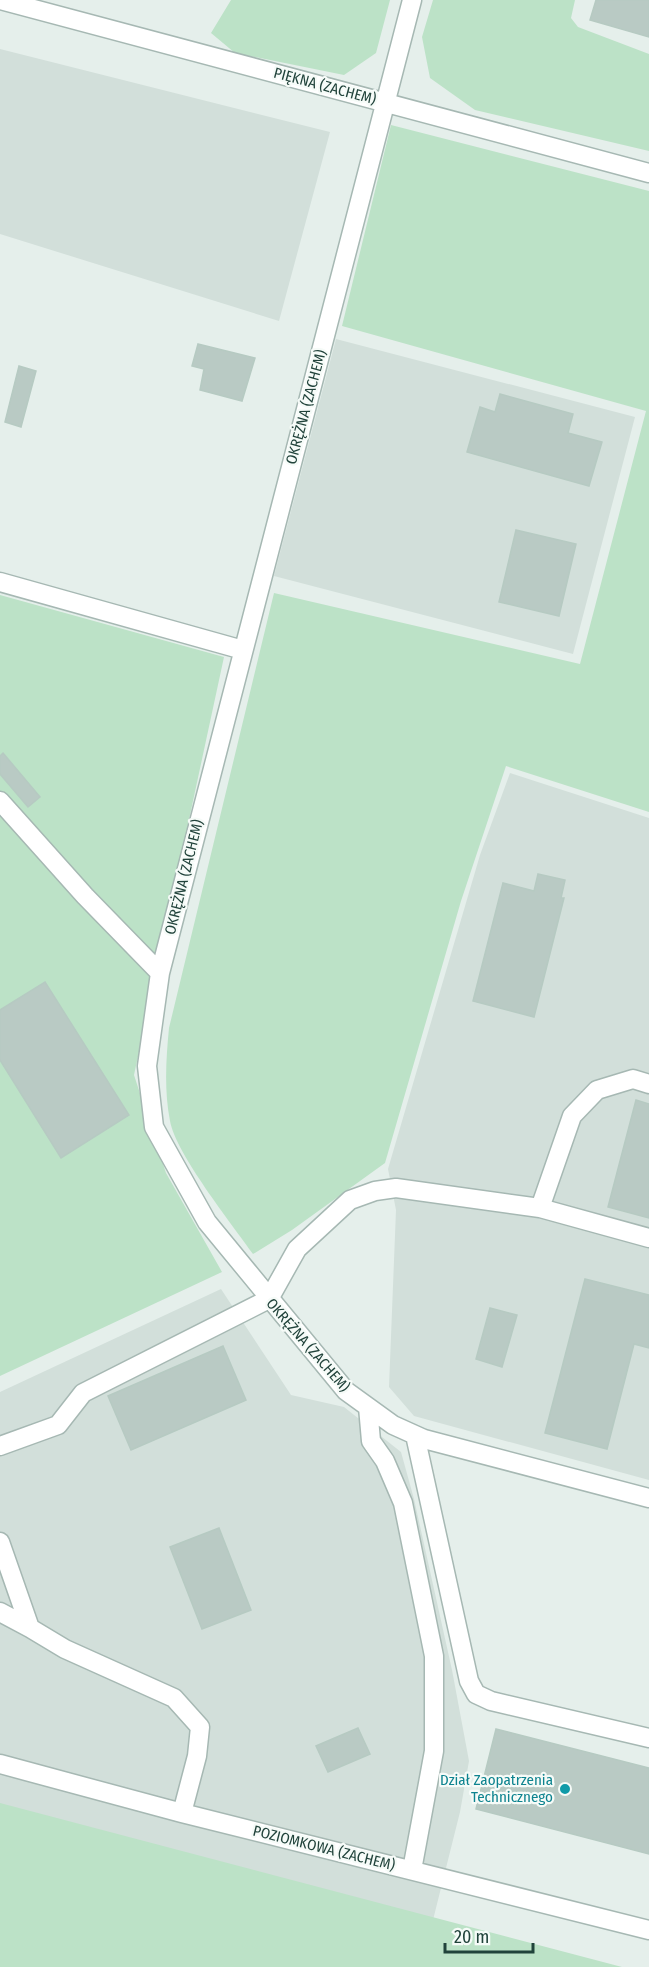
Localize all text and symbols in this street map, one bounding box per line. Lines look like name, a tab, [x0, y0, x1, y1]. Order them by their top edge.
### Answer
street label: PIĘKNA (ZACHEM)	[272, 64, 378, 108]
street label: OKRĘŻNA (ZACHEM)	[282, 348, 330, 466]
street label: OKRĘŻNA (ZACHEM)	[161, 817, 207, 937]
street label: OKRĘŻNA (ZACHEM)	[262, 1295, 354, 1395]
place label: Dział Zaopatrzenia Technicznego	[440, 1771, 553, 1806]
marker: Dział Zaopatrzenia Technicznego	[558, 1782, 572, 1796]
street label: POZIOMKOWA (ZACHEM)	[251, 1822, 397, 1874]
scale bar	[445, 1916, 534, 1954]
text: 20 m	[454, 1926, 489, 1948]

